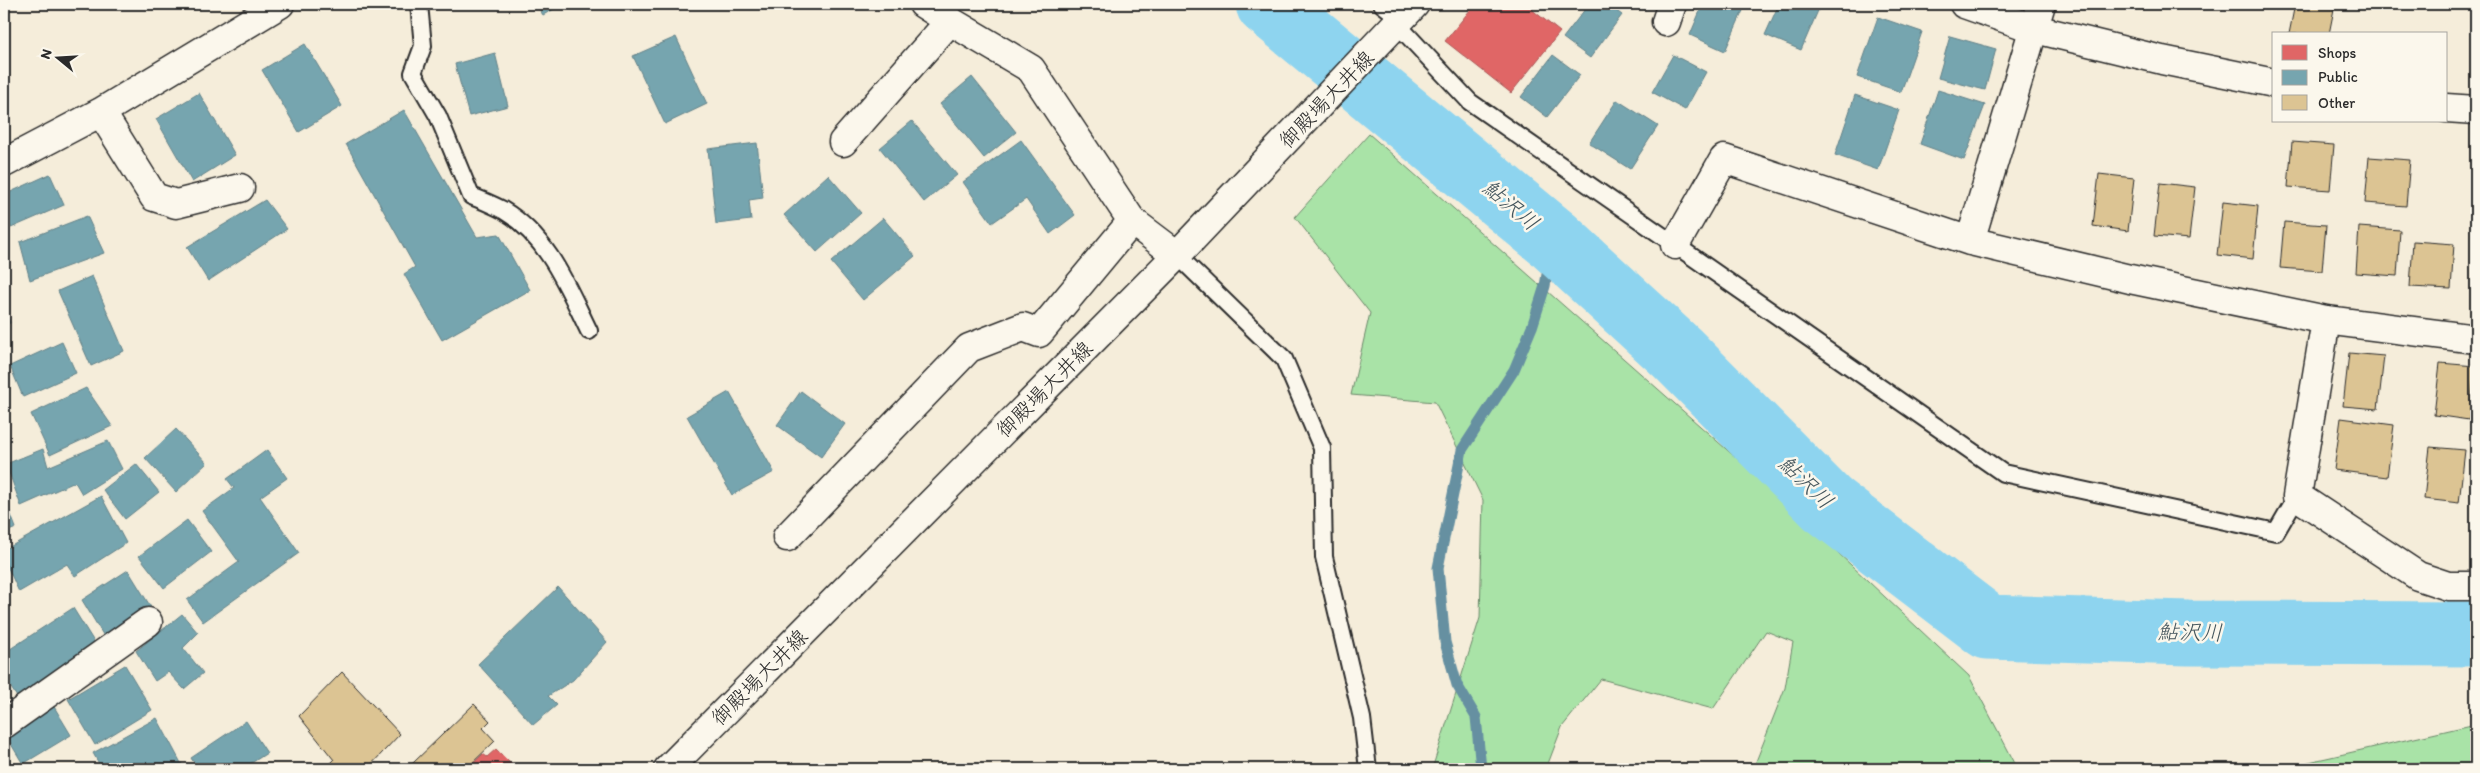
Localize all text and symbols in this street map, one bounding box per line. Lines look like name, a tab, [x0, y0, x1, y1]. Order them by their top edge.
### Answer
north arrow	[32, 32, 82, 82]
legend	[2272, 32, 2448, 122]
text: Shops	[2318, 44, 2357, 62]
street label: 御殿場大井線	[1273, 45, 1379, 153]
text: N	[37, 47, 56, 61]
text: Public	[2318, 68, 2358, 86]
text: Other	[2318, 94, 2355, 112]
water label: 鮎沢川	[1477, 173, 1545, 237]
street label: 御殿場大井線	[991, 336, 1097, 442]
water label: 鮎沢川	[1773, 449, 1839, 515]
water label: 鮎沢川	[2157, 618, 2223, 646]
street label: 御殿場大井線	[706, 624, 812, 730]

